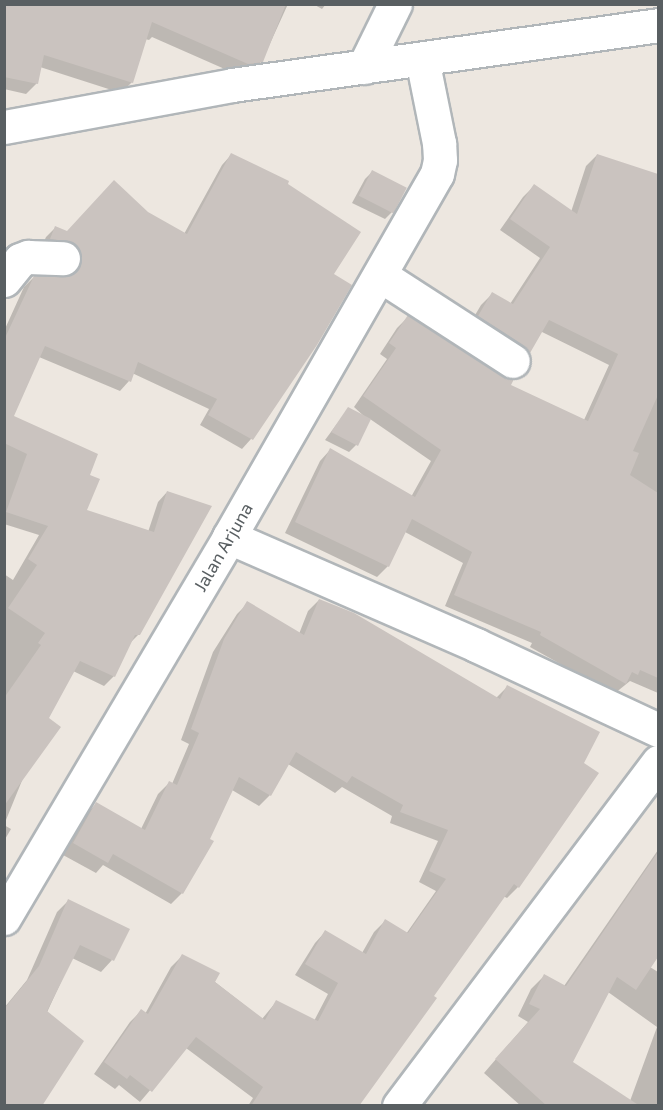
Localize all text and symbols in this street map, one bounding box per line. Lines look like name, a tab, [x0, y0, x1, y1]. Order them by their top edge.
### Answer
street label: Jalan Arjuna	[189, 499, 257, 595]

